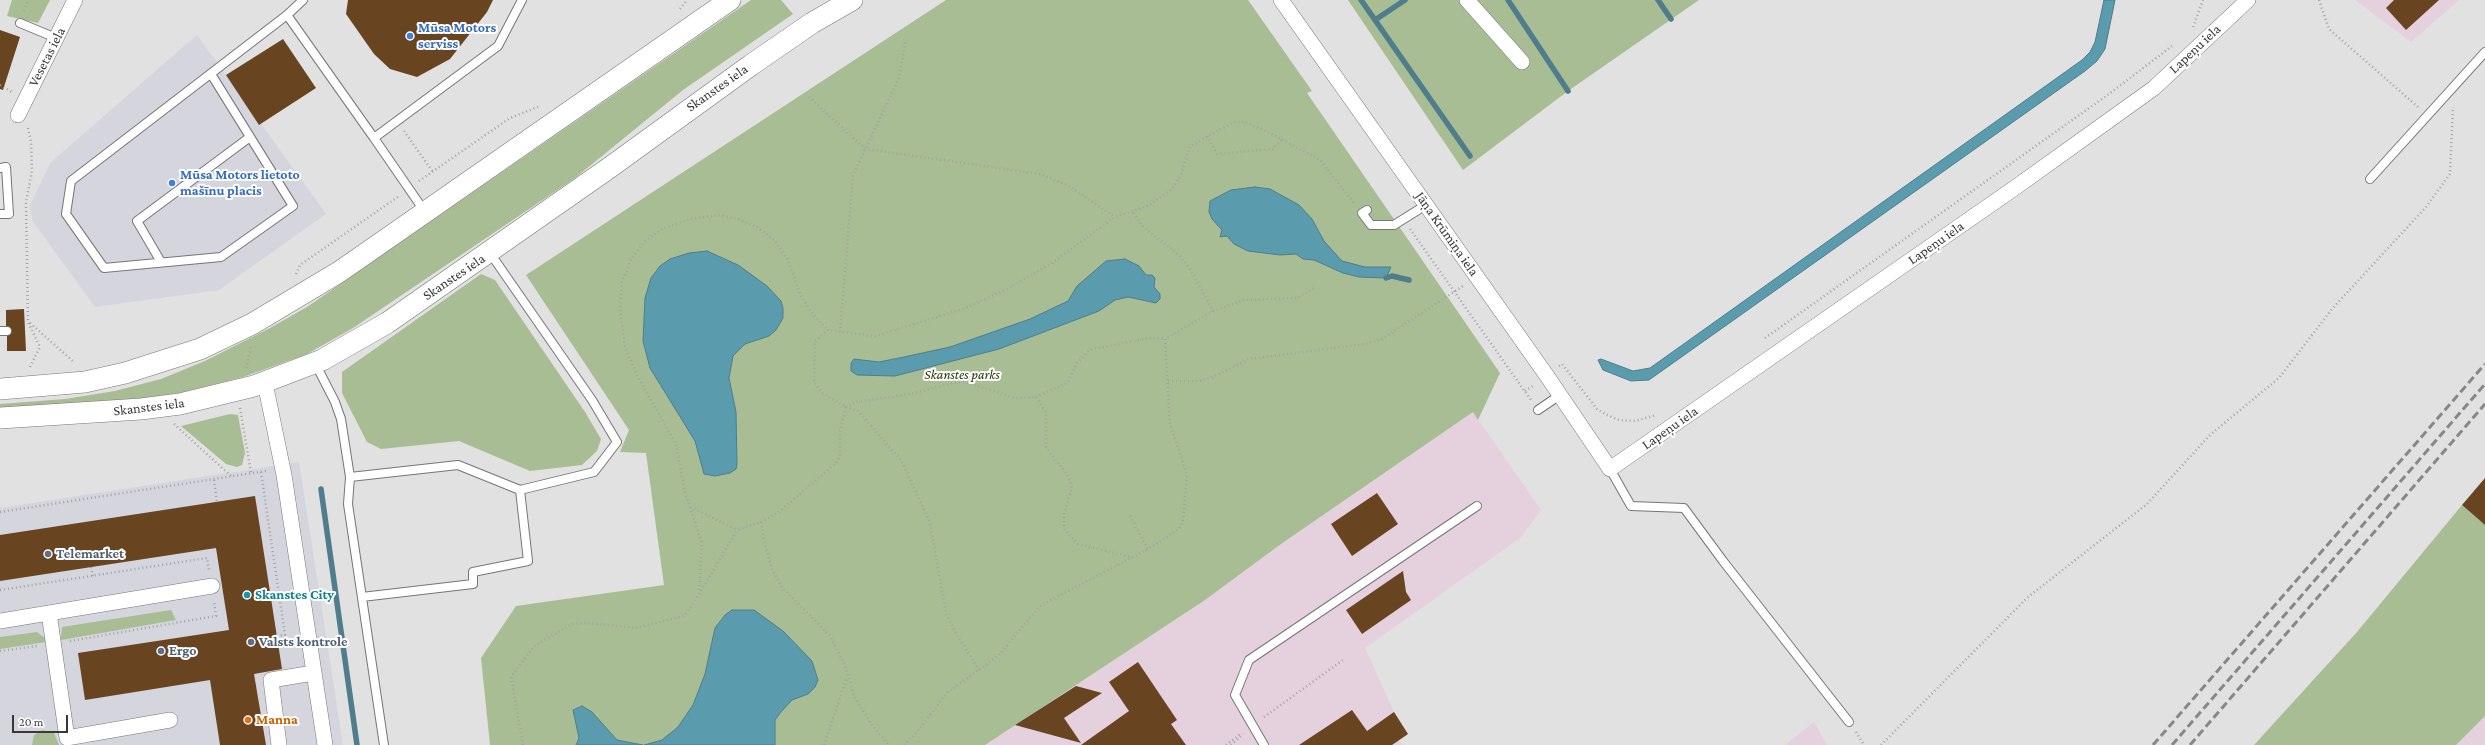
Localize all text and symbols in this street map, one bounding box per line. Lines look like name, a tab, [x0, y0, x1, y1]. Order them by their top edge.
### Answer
place label: Mūsa Motors serviss	[418, 20, 496, 52]
street label: Lapeņu iela	[2166, 21, 2224, 77]
street label: Vesetas iela	[25, 25, 69, 89]
marker: Mūsa Motors serviss	[405, 31, 415, 41]
street label: Skanstes iela	[683, 61, 751, 115]
place label: Mūsa Motors lietoto mašīnu placis	[180, 167, 300, 200]
marker: Mūsa Motors lietoto mašīnu placis	[167, 178, 177, 188]
street label: Jāņa Krūmiņa iela	[1412, 189, 1482, 279]
street label: Lapeņu iela	[1905, 218, 1967, 268]
street label: Skanstes iela	[420, 250, 488, 304]
park label: Skanstes parks	[924, 367, 1000, 383]
street label: Skanstes iela	[113, 394, 185, 420]
street label: Lapeņu iela	[1639, 403, 1701, 453]
place label: Telemarket	[56, 546, 124, 562]
marker: Telemarket	[43, 549, 53, 559]
place label: Skanstes City	[255, 587, 334, 603]
marker: Skanstes City	[242, 590, 252, 600]
place label: Valsts kontrole	[259, 634, 347, 650]
marker: Valsts kontrole	[246, 637, 256, 647]
place label: Ergo	[169, 643, 197, 659]
marker: Ergo	[156, 646, 166, 656]
scale bar	[14, 707, 70, 733]
place label: Manna	[256, 712, 298, 728]
text: 20 m	[19, 715, 43, 729]
marker: Manna	[243, 715, 253, 725]

